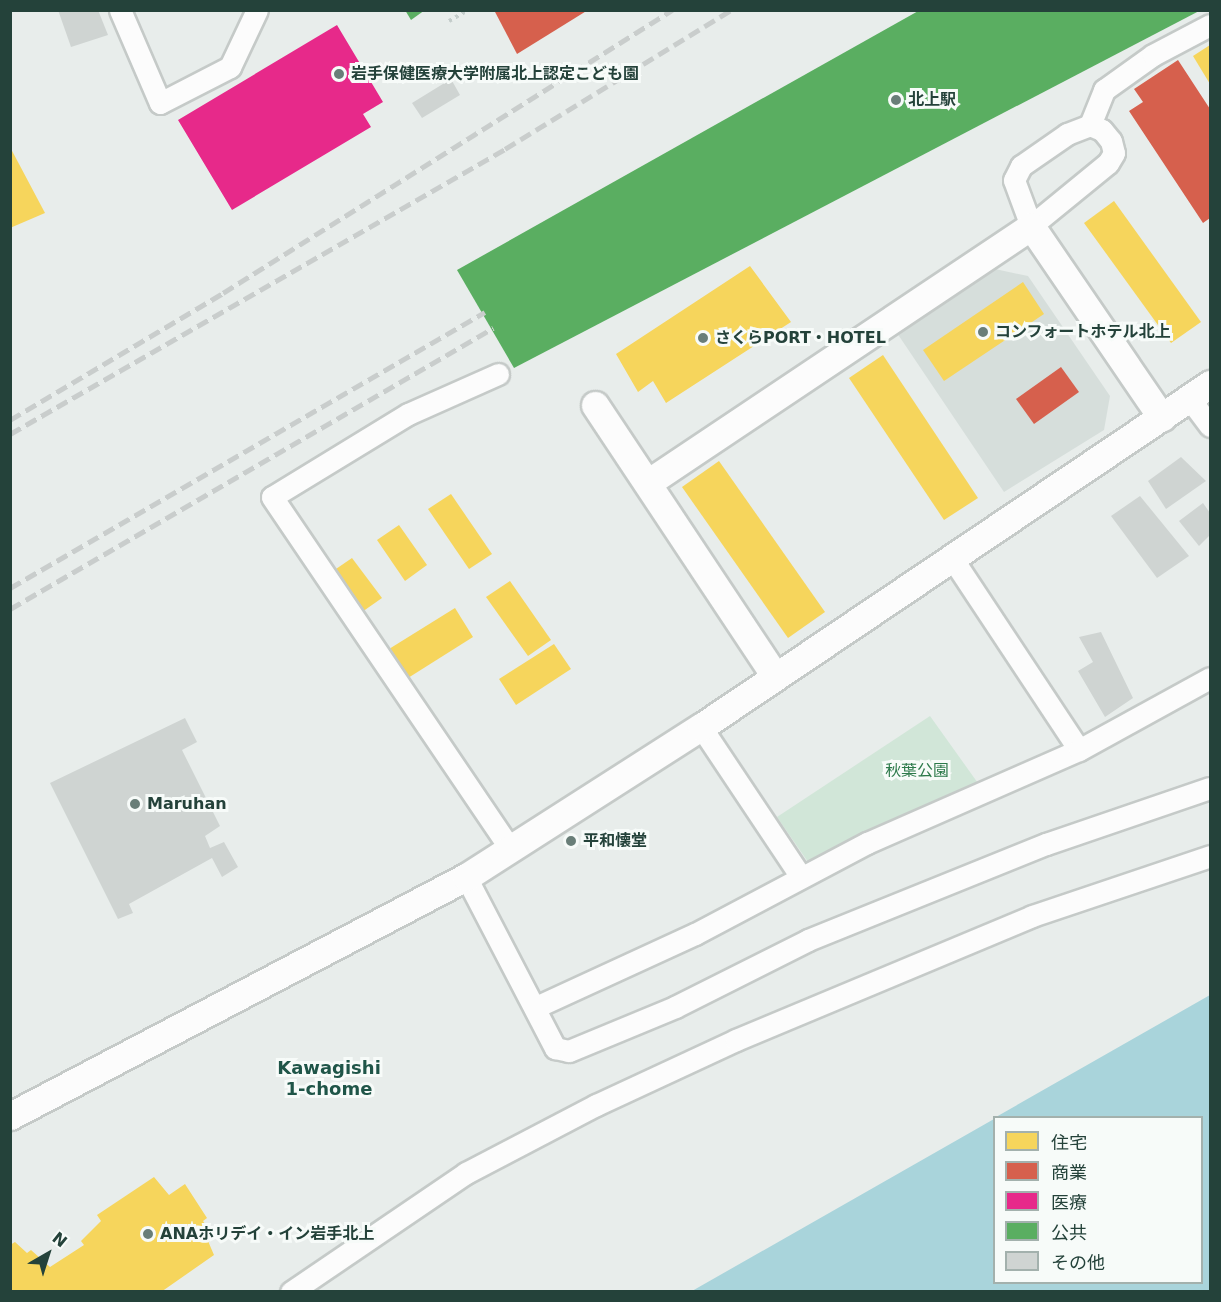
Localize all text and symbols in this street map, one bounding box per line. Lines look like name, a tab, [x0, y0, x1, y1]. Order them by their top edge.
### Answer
place label: 岩手保健医療大学附属北上認定こども園	[351, 64, 639, 84]
marker: 岩手保健医療大学附属北上認定こども園	[332, 67, 346, 81]
place label: 北上駅	[908, 90, 956, 110]
marker: 北上駅	[889, 93, 903, 107]
place label: コンフォートホテル北上	[995, 322, 1171, 342]
marker: コンフォートホテル北上	[976, 325, 990, 339]
place label: さくらPORT・HOTEL	[715, 328, 886, 348]
marker: さくらPORT・HOTEL	[696, 331, 710, 345]
park label: 秋葉公園	[885, 761, 949, 781]
place label: Maruhan	[147, 794, 227, 814]
marker: Maruhan	[128, 797, 142, 811]
place label: 平和懐堂	[583, 831, 647, 851]
marker: 平和懐堂	[564, 834, 578, 848]
district label: Kawagishi 1-chome	[277, 1058, 381, 1100]
legend	[993, 1116, 1203, 1284]
text: 住宅	[1051, 1132, 1087, 1153]
text: 商業	[1051, 1162, 1087, 1183]
text: 医療	[1051, 1192, 1087, 1213]
text: 公共	[1051, 1222, 1087, 1243]
north arrow	[18, 1224, 78, 1284]
place label: ANAホリデイ・イン岩手北上	[160, 1224, 374, 1244]
marker: ANAホリデイ・イン岩手北上	[141, 1227, 155, 1241]
text: N	[48, 1228, 71, 1251]
text: その他	[1051, 1252, 1105, 1273]

